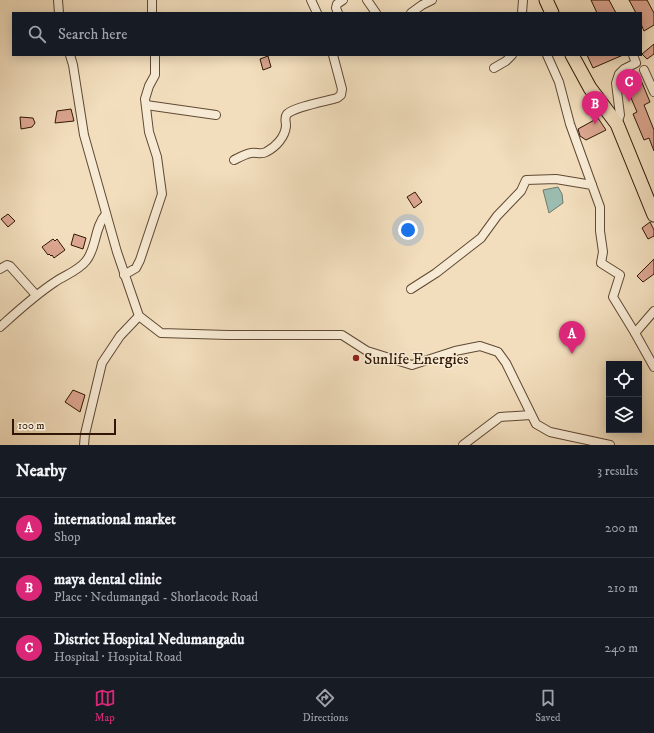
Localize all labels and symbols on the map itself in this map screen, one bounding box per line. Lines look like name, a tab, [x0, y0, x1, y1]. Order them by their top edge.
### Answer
pin: C	[616, 69, 642, 102]
pin: B	[582, 91, 608, 124]
your location	[398, 220, 418, 240]
pin: A	[559, 321, 585, 354]
place label: Sunlife Energies	[364, 349, 469, 369]
marker: Sunlife Energies	[351, 353, 361, 363]
scale bar	[12, 417, 116, 436]

